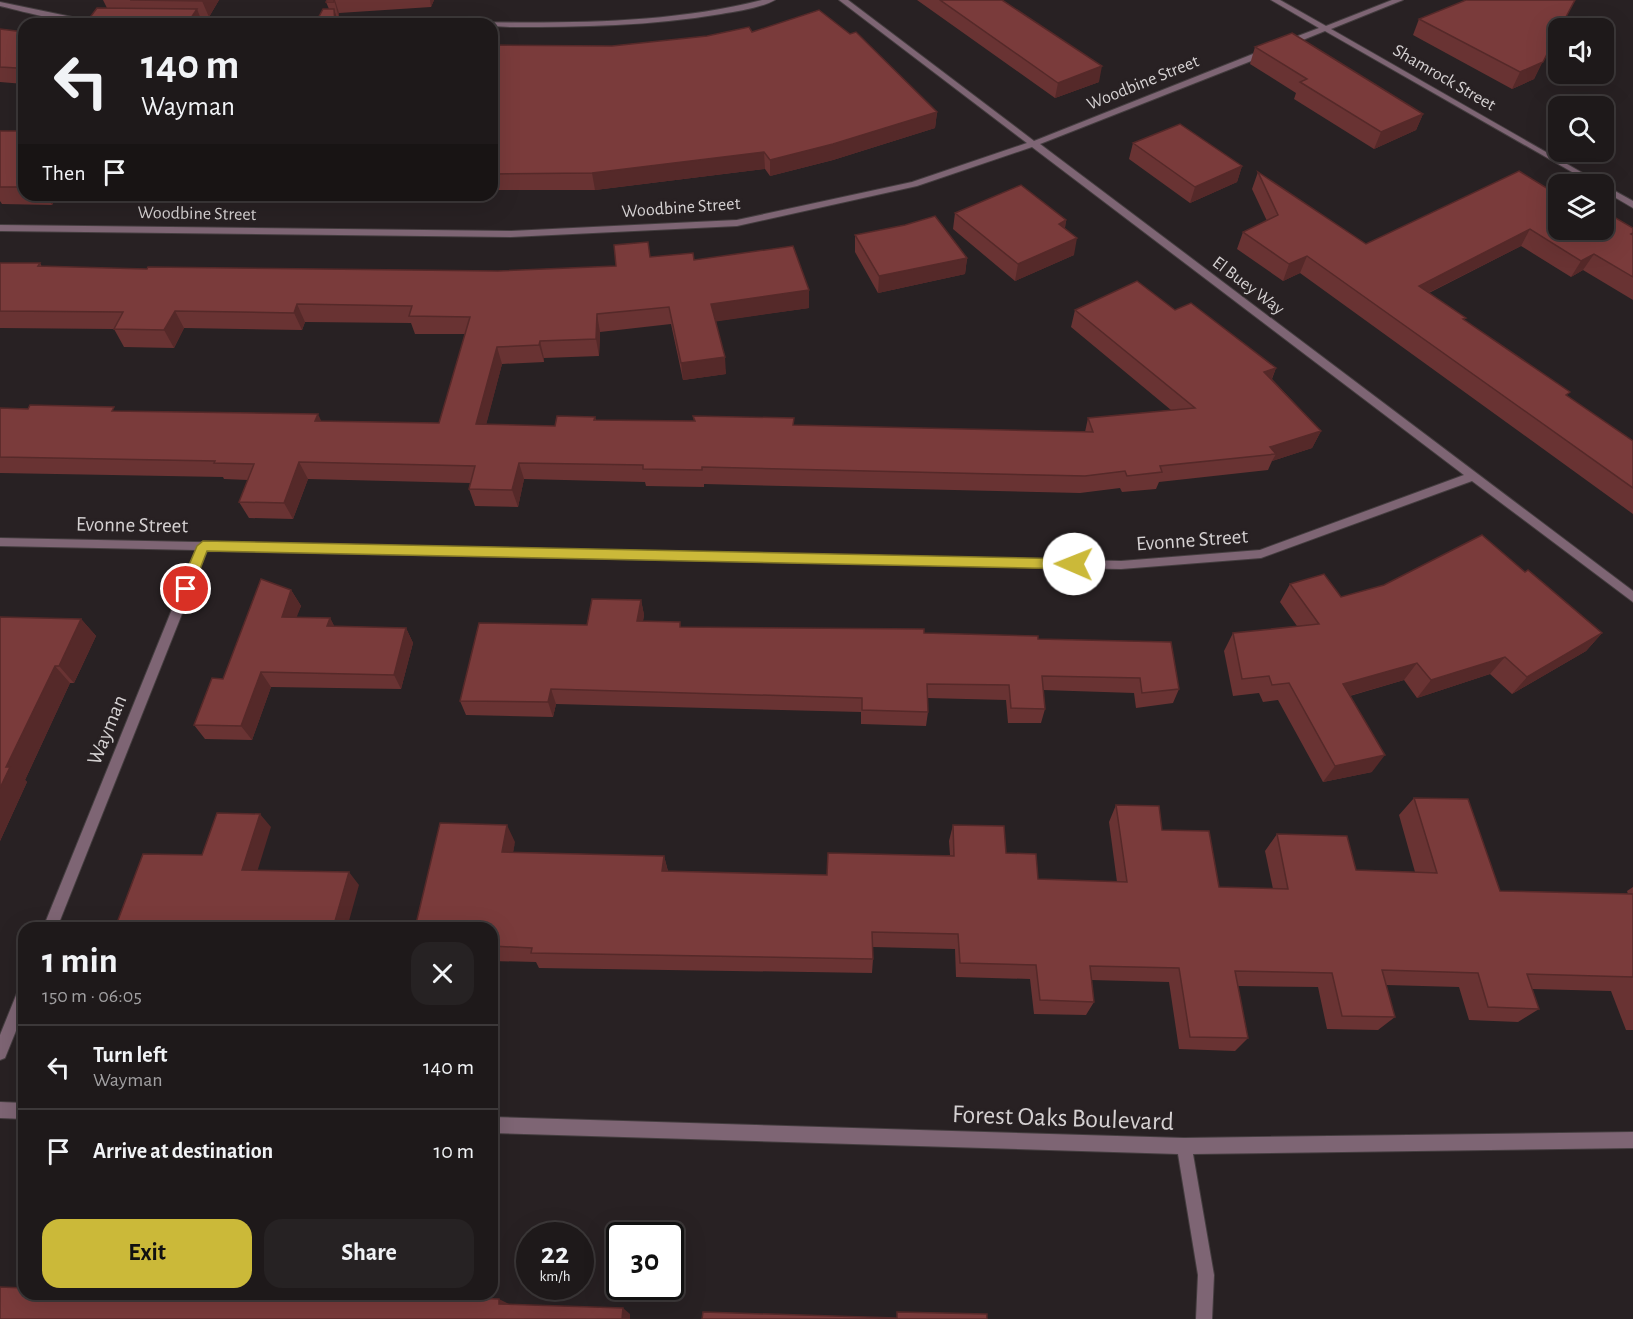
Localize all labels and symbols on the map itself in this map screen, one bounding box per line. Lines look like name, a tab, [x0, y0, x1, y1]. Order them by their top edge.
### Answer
street label: Shamrock Street	[1390, 41, 1499, 115]
street label: Woodbine Street	[1085, 52, 1202, 114]
street label: Woodbine Street	[621, 195, 741, 221]
street label: Woodbine Street	[137, 204, 257, 224]
street label: El Buey Way	[1209, 253, 1287, 319]
street label: Evonne Street	[76, 514, 189, 536]
street label: Evonne Street	[1135, 526, 1249, 554]
position arrow	[1042, 532, 1106, 596]
pin	[160, 563, 211, 614]
street label: Wayman	[84, 692, 130, 768]
street label: Forest Oaks Boulevard	[952, 1101, 1174, 1135]
speed limit sign: 30	[606, 1222, 684, 1300]

